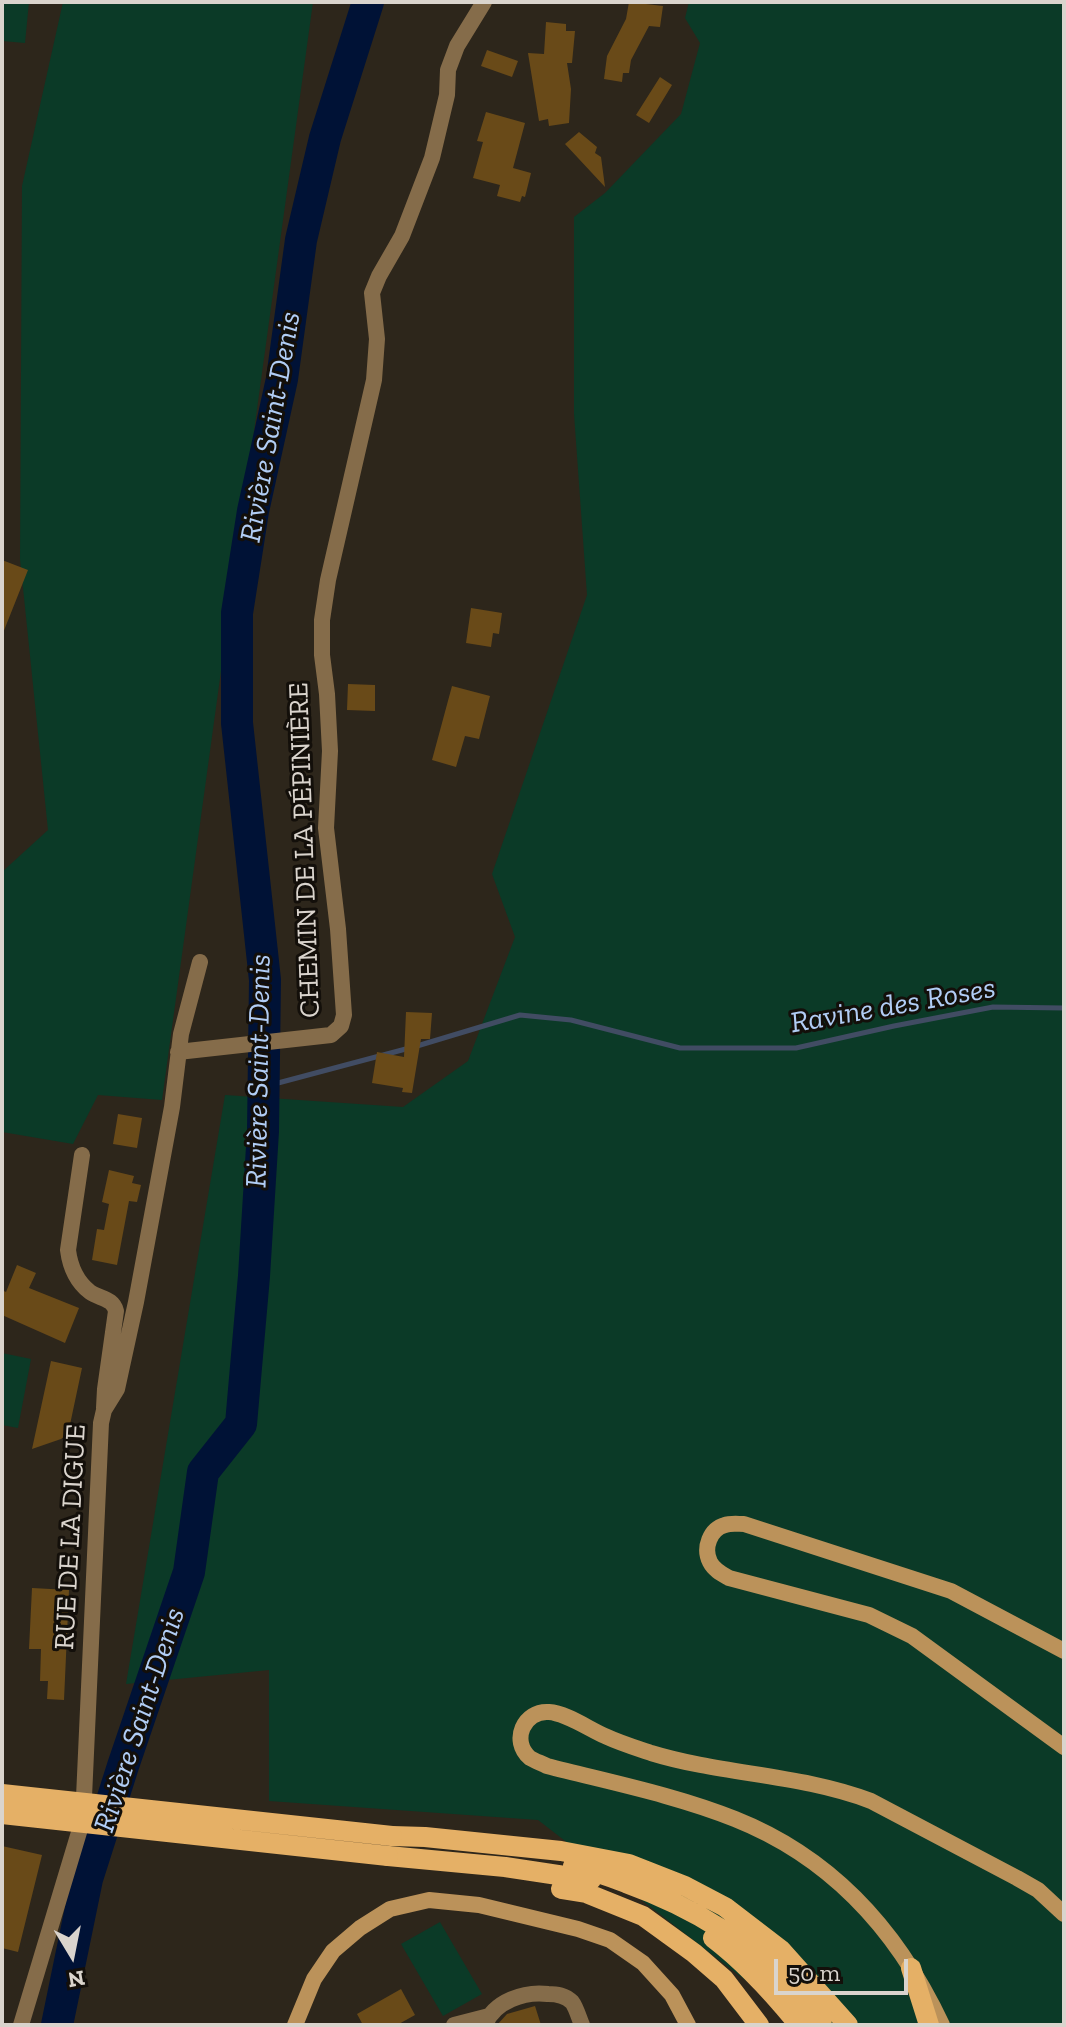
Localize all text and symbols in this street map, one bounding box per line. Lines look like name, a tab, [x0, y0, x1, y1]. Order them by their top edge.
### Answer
water label: Rivière Saint-Denis	[233, 309, 309, 545]
street label: CHEMIN DE LA PÉPINIÈRE	[282, 682, 328, 1018]
water label: Rivière Saint-Denis	[239, 954, 279, 1188]
water label: Ravine des Roses	[788, 970, 998, 1042]
street label: RUE DE LA DIGUE	[48, 1423, 94, 1651]
water label: Rivière Saint-Denis	[87, 1603, 193, 1837]
north arrow	[32, 1915, 112, 1995]
scale bar	[778, 1943, 912, 1993]
text: 50 m	[788, 1958, 840, 1987]
text: N	[66, 1964, 87, 1994]

